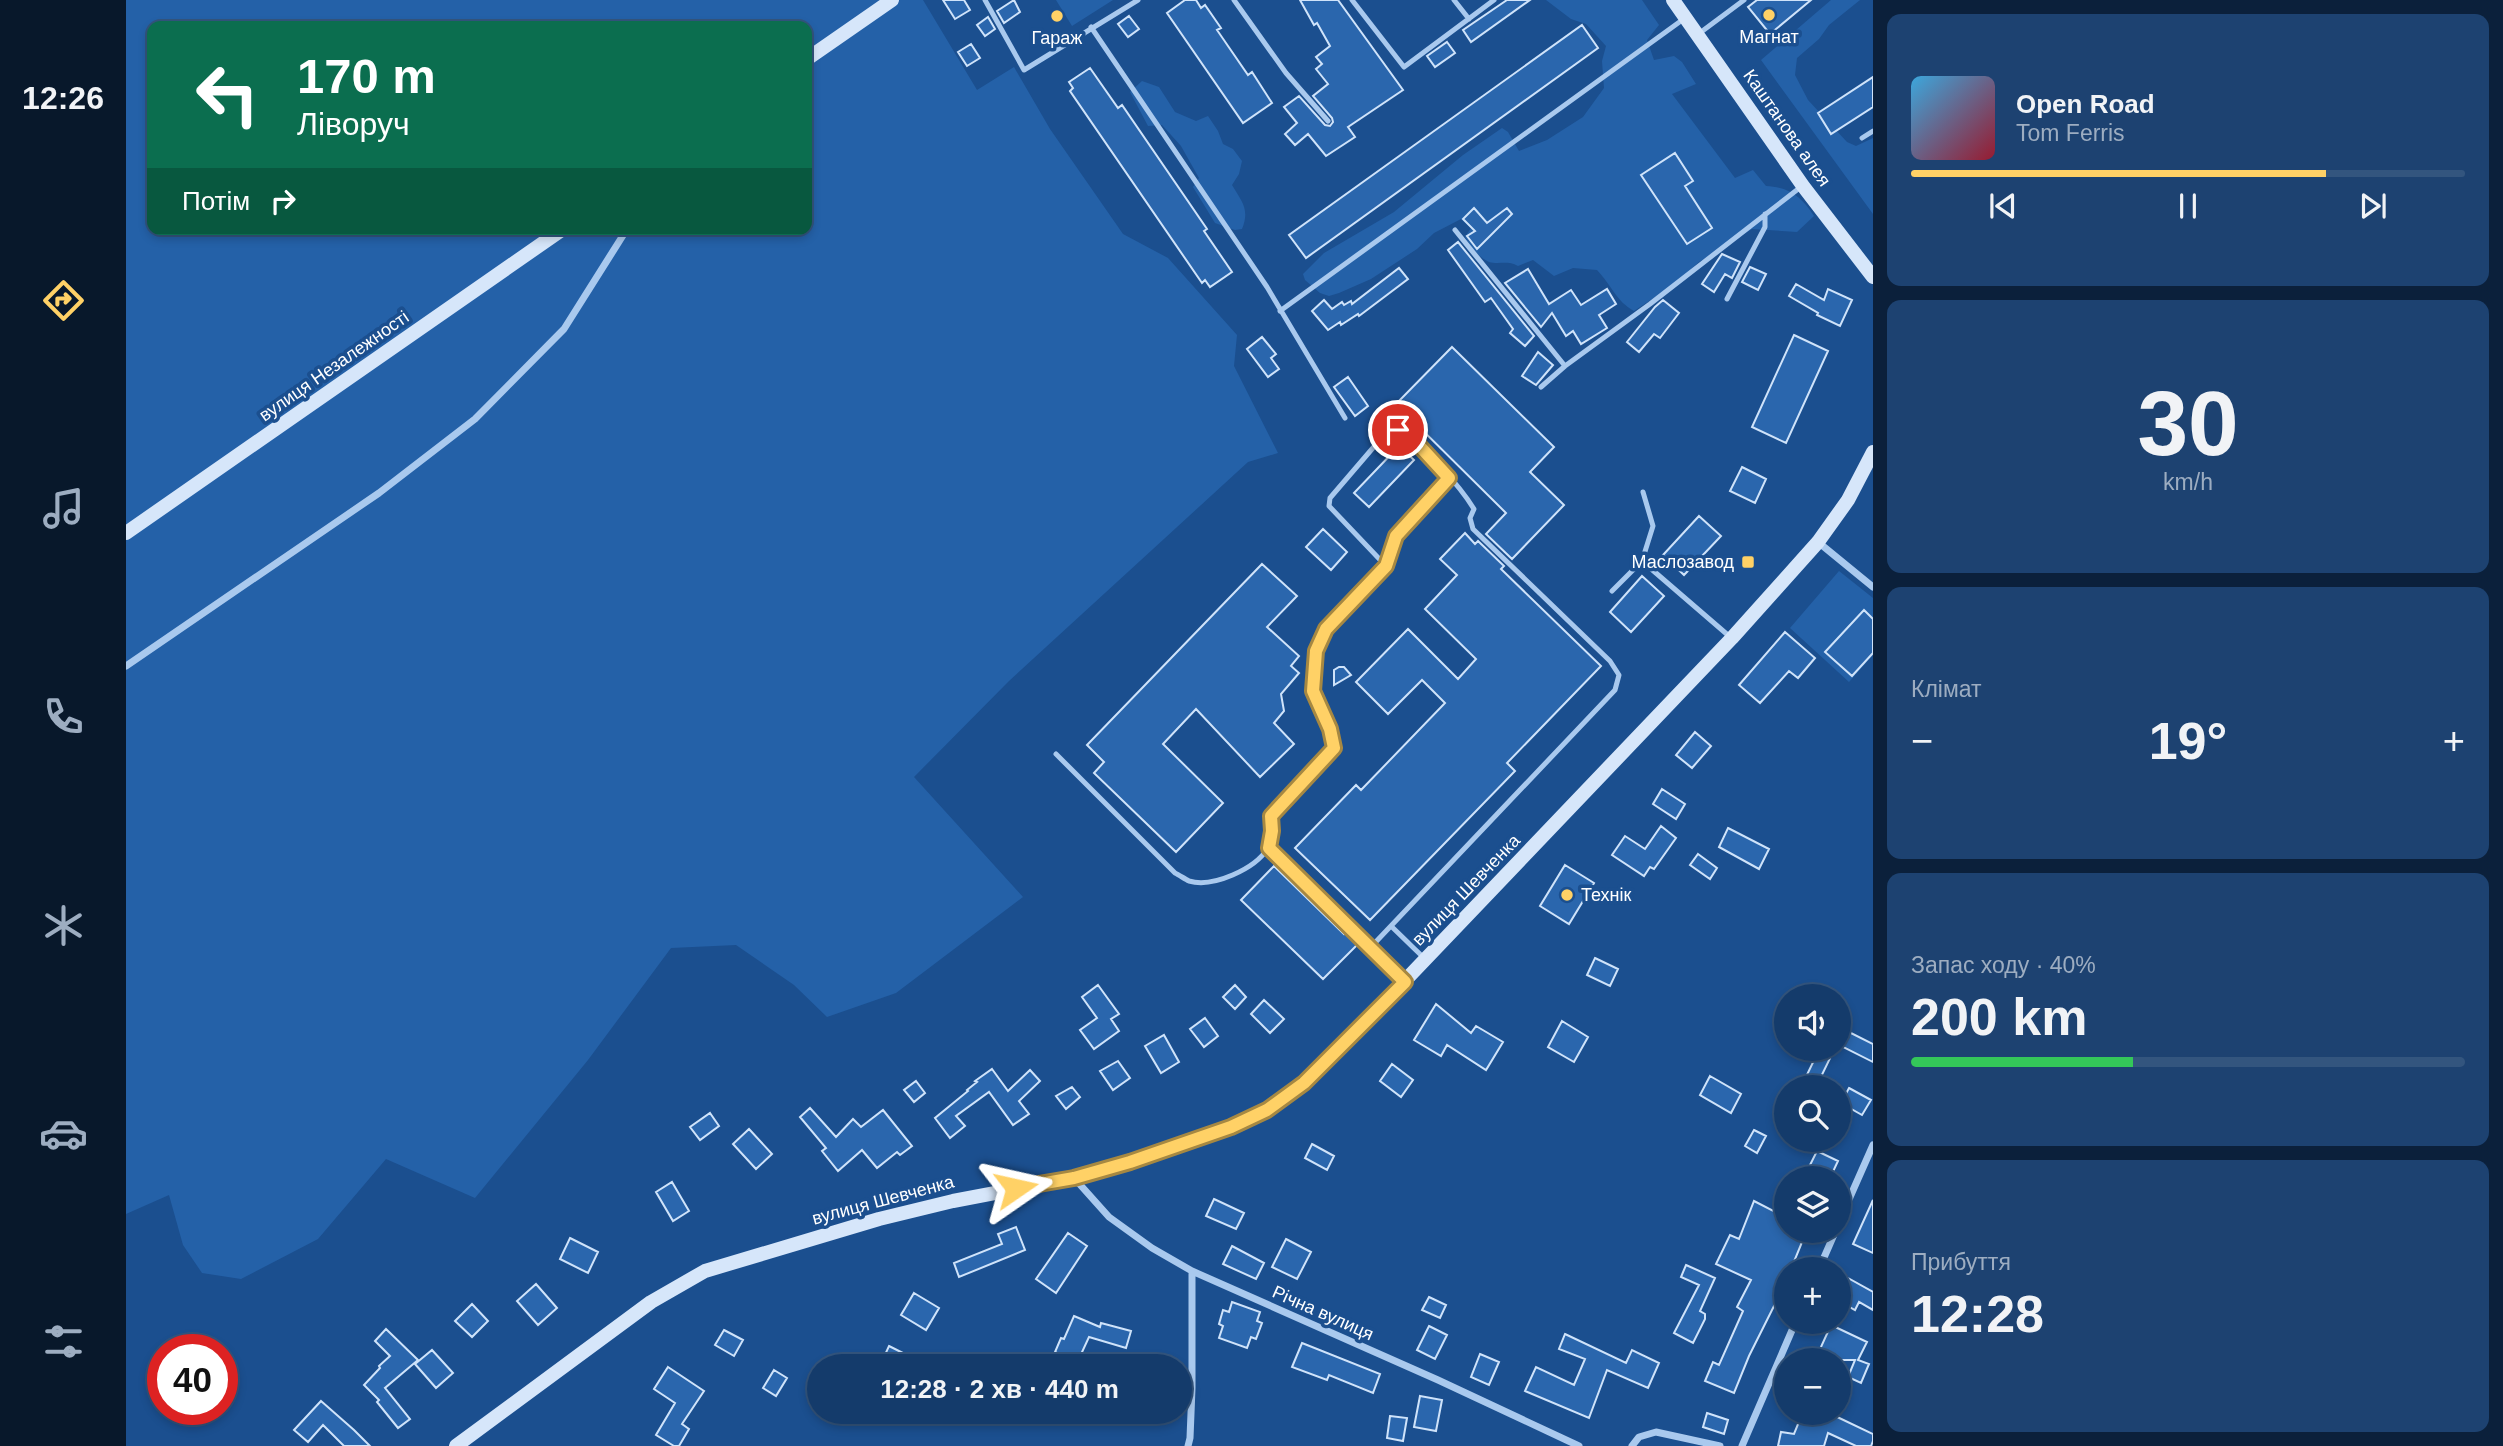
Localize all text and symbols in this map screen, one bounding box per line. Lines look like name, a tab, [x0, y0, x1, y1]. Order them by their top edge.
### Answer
marker: Магнат	[1761, 7, 1777, 23]
marker: Гараж	[1049, 8, 1065, 24]
place label: Магнат	[1739, 27, 1799, 47]
place label: Гараж	[1032, 28, 1082, 48]
icon: left	[182, 49, 273, 140]
text: 170 m	[297, 49, 436, 103]
street label: Каштанова алея	[1739, 66, 1835, 190]
text: 12:26	[22, 80, 104, 116]
text: Open Road	[2016, 89, 2155, 119]
text: Ліворуч	[297, 106, 410, 142]
text: Tom Ferris	[2016, 120, 2125, 146]
icon: right	[264, 182, 302, 220]
text: Потім	[182, 186, 250, 216]
icon: previous	[1984, 187, 2022, 225]
icon: pause	[2169, 187, 2207, 225]
icon: next	[2354, 187, 2392, 225]
icon: directions	[39, 276, 88, 325]
street label: вулиця Незалежності	[255, 307, 413, 425]
text: 30	[2137, 373, 2239, 474]
pin	[1368, 400, 1428, 460]
icon: arrive	[1379, 411, 1417, 449]
text: km/h	[2163, 469, 2213, 495]
icon: music	[39, 484, 88, 533]
place label: Маслозавод	[1632, 552, 1734, 572]
marker: Маслозавод	[1740, 554, 1756, 570]
text: Клімат	[1911, 676, 1982, 702]
icon: phone	[39, 692, 88, 741]
text: 19°	[2149, 712, 2227, 770]
text: −	[1911, 720, 1933, 762]
text: +	[2443, 720, 2465, 762]
street label: вулиця Шевченка	[1408, 830, 1525, 950]
place label: Технік	[1581, 885, 1632, 905]
marker: Технік	[1559, 887, 1575, 903]
icon: climate	[39, 901, 88, 950]
text: Запас ходу · 40%	[1911, 952, 2096, 978]
map controls	[1774, 984, 1851, 1425]
button: sound	[1774, 984, 1851, 1061]
text: 200 km	[1911, 988, 2087, 1046]
button: search	[1774, 1075, 1851, 1152]
icon: car	[39, 1109, 88, 1158]
position arrow	[979, 1151, 1053, 1225]
button: layers	[1774, 1166, 1851, 1243]
street label: вулиця Шевченка	[810, 1171, 957, 1229]
text: Прибуття	[1911, 1249, 2011, 1275]
button: +	[1774, 1257, 1851, 1334]
street label: Річна вулиця	[1269, 1282, 1377, 1344]
text: 12:28	[1911, 1285, 2044, 1343]
icon: filters	[39, 1317, 88, 1366]
speed limit sign: 40	[147, 1334, 238, 1425]
button: −	[1774, 1348, 1851, 1425]
text: 12:28 · 2 хв · 440 m	[880, 1374, 1119, 1404]

